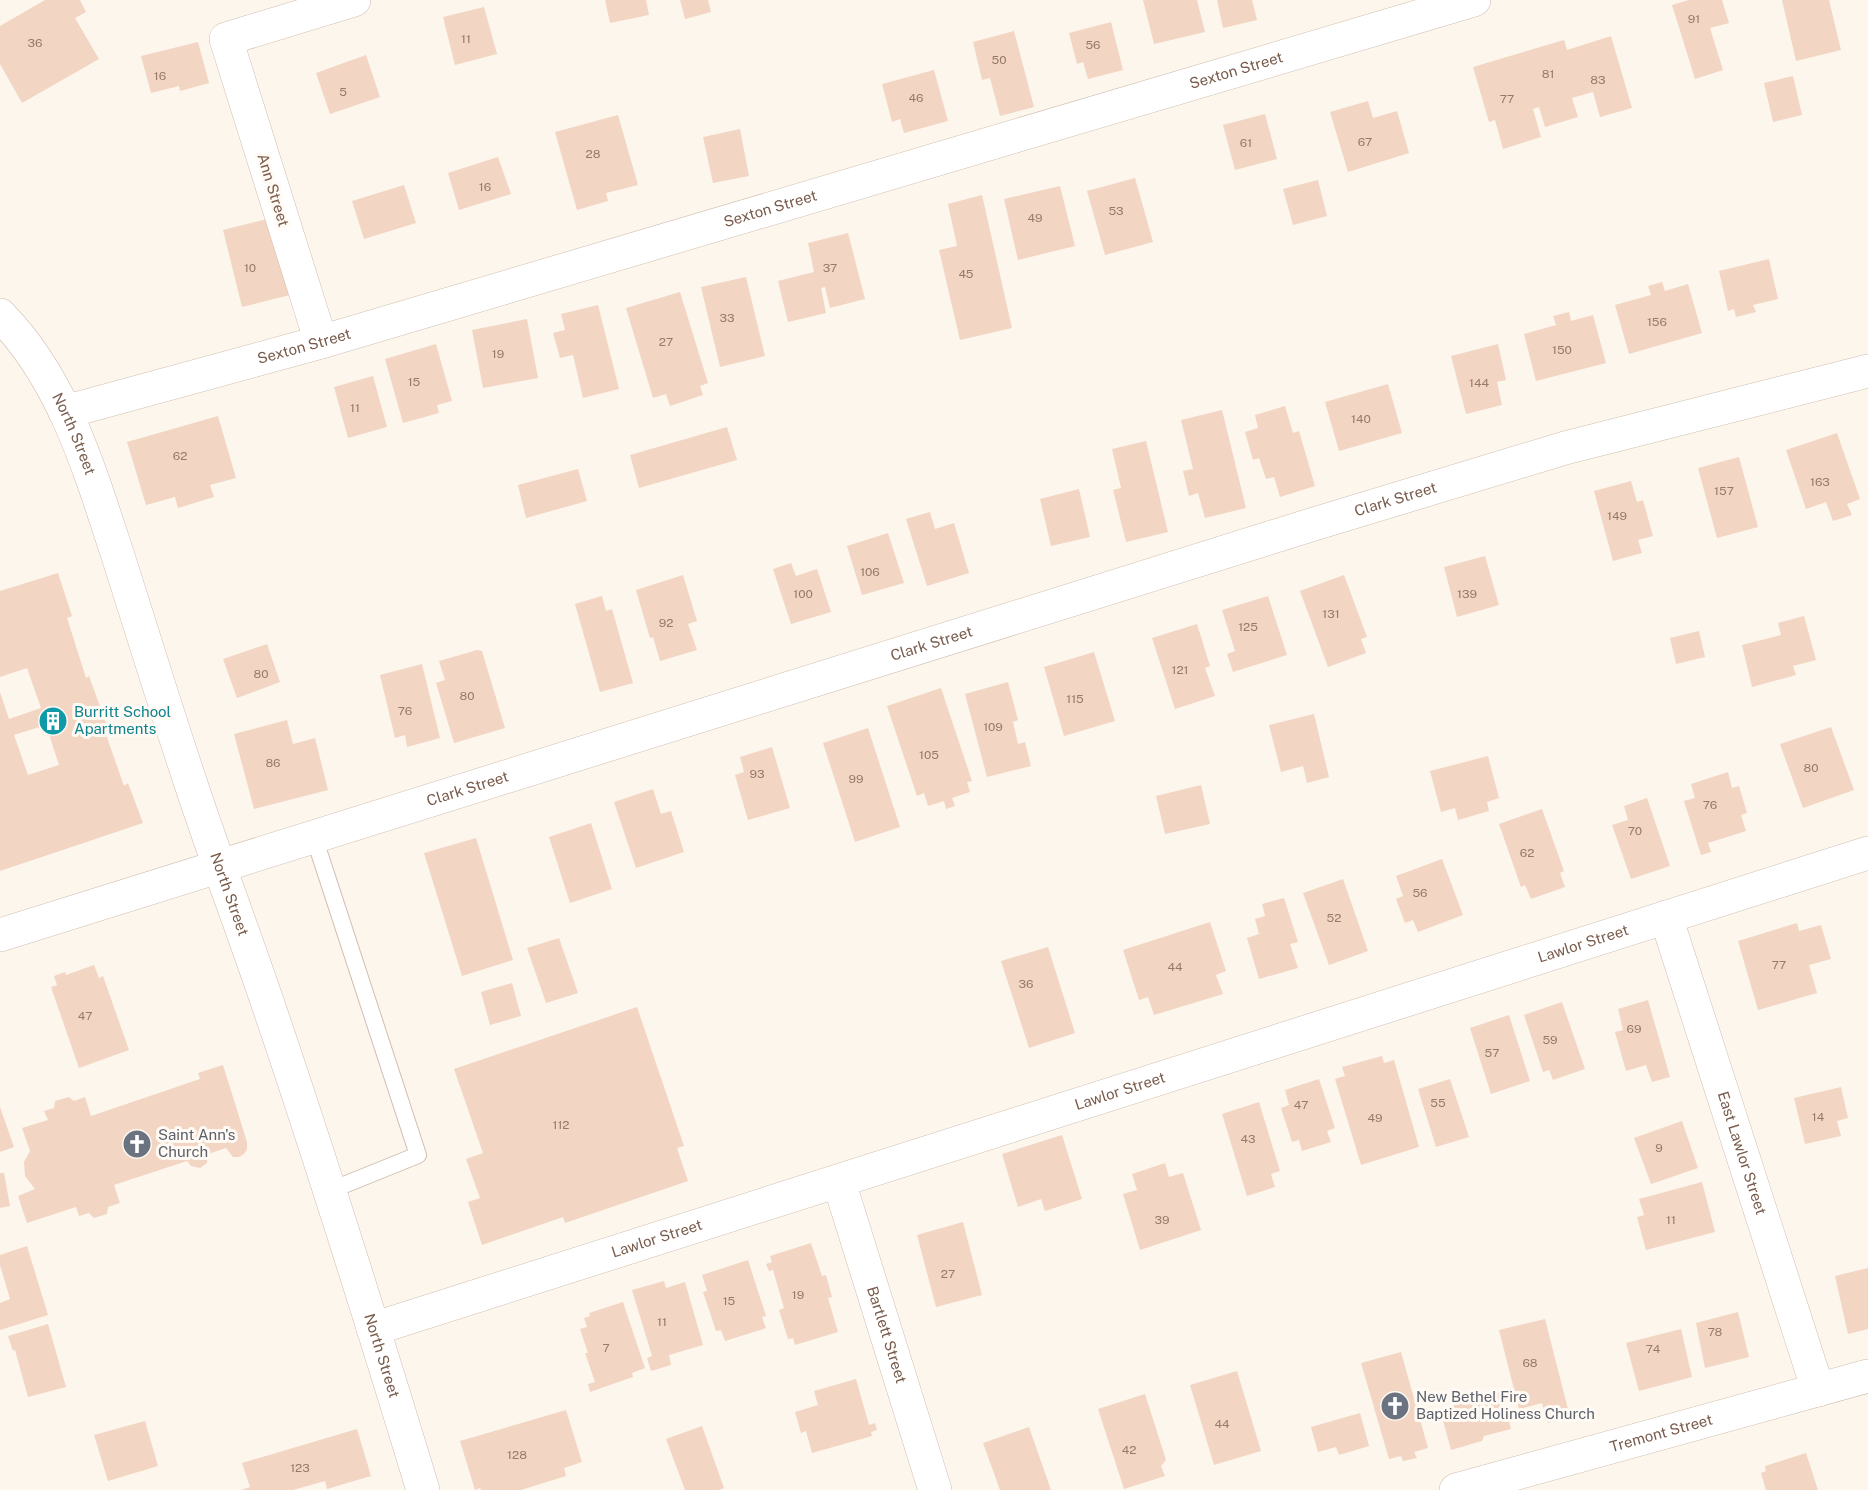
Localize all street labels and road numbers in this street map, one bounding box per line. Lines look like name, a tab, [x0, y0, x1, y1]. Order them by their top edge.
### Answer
street label: Sexton Street	[1187, 48, 1285, 92]
street label: Ann Street	[254, 151, 293, 229]
street label: Sexton Street	[721, 186, 819, 230]
street label: Sexton Street	[255, 325, 353, 367]
street label: North Street	[49, 390, 99, 477]
street label: Clark Street	[1352, 478, 1439, 519]
street label: Clark Street	[888, 622, 975, 664]
street label: Clark Street	[424, 767, 511, 809]
street label: North Street	[207, 850, 252, 938]
street label: Lawlor Street	[1536, 921, 1631, 966]
street label: Lawlor Street	[1072, 1068, 1168, 1113]
street label: East Lawlor Street	[1715, 1089, 1770, 1217]
street label: Lawlor Street	[609, 1216, 704, 1261]
street label: Bartlett Street	[864, 1284, 910, 1385]
street label: North Street	[361, 1311, 403, 1400]
street label: Tremont Street	[1608, 1410, 1715, 1455]

